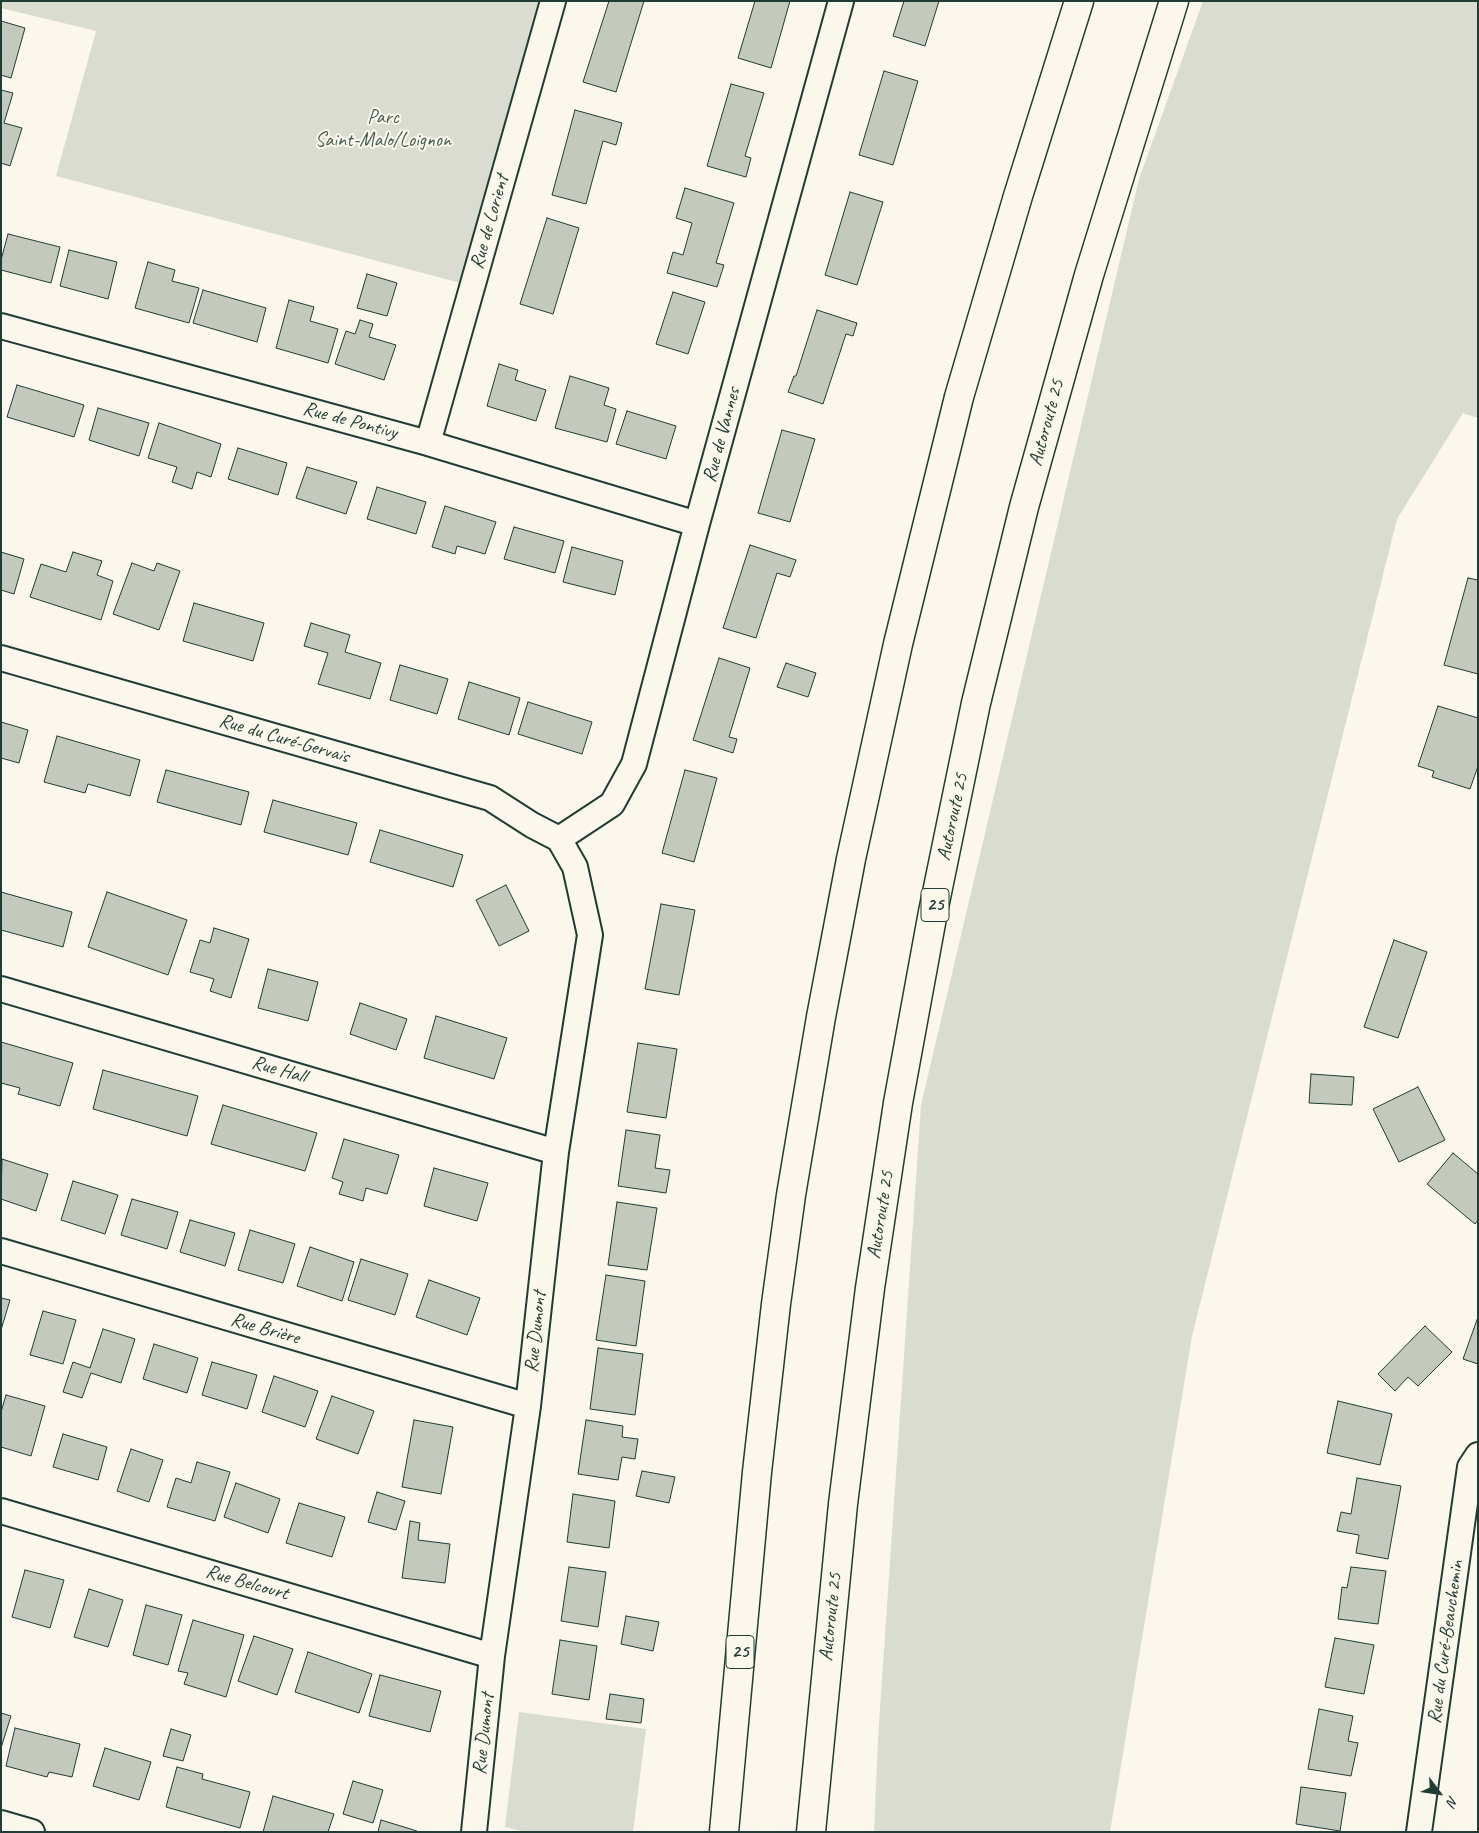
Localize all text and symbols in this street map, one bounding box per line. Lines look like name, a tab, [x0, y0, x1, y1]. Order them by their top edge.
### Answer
park label: Parc Saint-Malo/Loignon	[315, 106, 451, 153]
street label: Rue de Lorient	[465, 172, 515, 272]
street label: Autoroute 25	[1024, 377, 1070, 469]
street label: Rue de Vannes	[698, 385, 746, 485]
street label: Rue de Pontivy	[300, 397, 400, 445]
street label: Rue du Curé-Gervais	[216, 709, 352, 769]
street label: Autoroute 25	[932, 771, 974, 863]
road number: 25	[921, 888, 949, 922]
street label: Rue Hall	[249, 1051, 309, 1089]
street label: Autoroute 25	[862, 1169, 900, 1261]
street label: Rue Dumont	[520, 1290, 552, 1374]
street label: Rue Brière	[228, 1308, 302, 1350]
street label: Rue du Curé-Beauchemin	[1423, 1559, 1469, 1725]
street label: Rue Belcourt	[203, 1560, 291, 1606]
street label: Autoroute 25	[814, 1572, 848, 1662]
road number: 25	[726, 1635, 754, 1668]
street label: Rue Dumont	[468, 1692, 500, 1776]
north arrow	[1414, 1768, 1464, 1818]
text: N	[1443, 1793, 1462, 1809]

